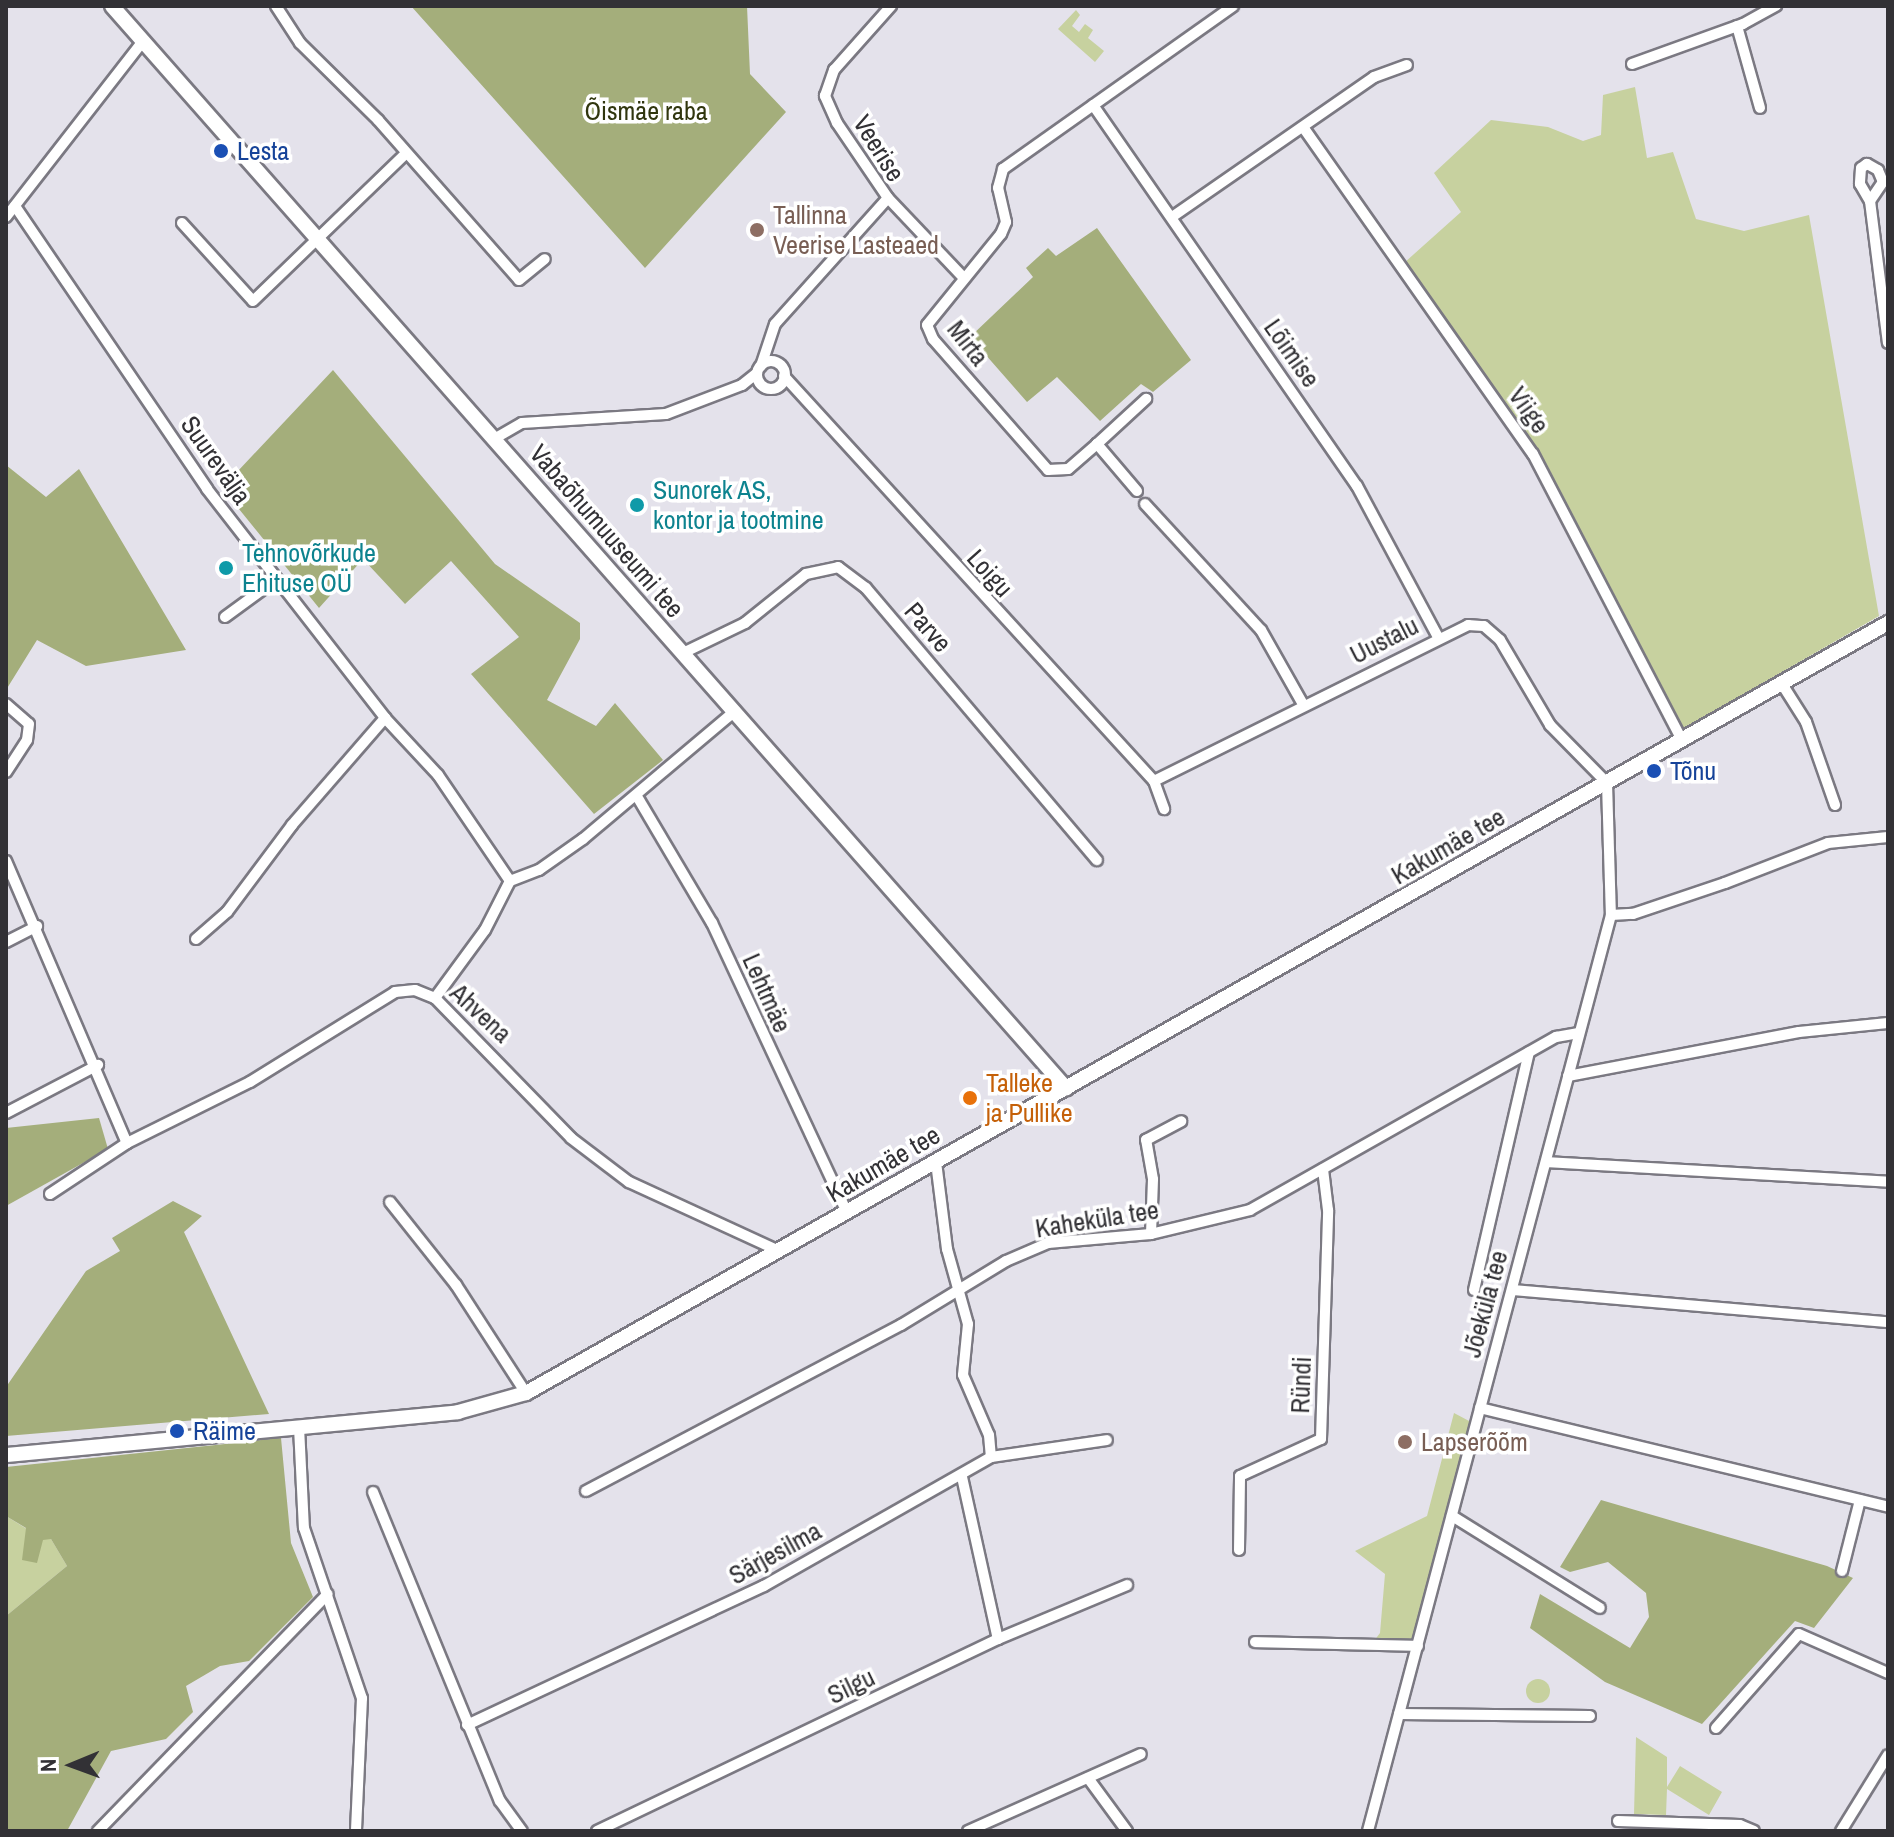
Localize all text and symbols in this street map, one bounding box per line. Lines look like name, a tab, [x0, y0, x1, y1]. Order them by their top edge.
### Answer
park label: Õismäe raba	[584, 95, 708, 127]
street label: Veerise	[847, 109, 911, 187]
place label: Lesta	[237, 135, 289, 167]
marker: Lesta	[212, 142, 230, 160]
place label: Tallinna Veerise Lasteaed	[773, 199, 939, 260]
marker: Tallinna Veerise Lasteaed	[748, 221, 766, 239]
street label: Lõimise	[1257, 313, 1327, 393]
street label: Mirta	[941, 314, 995, 372]
street label: Viige	[1502, 381, 1556, 439]
street label: Suurevälja	[174, 410, 258, 510]
street label: Vabaõhumuuseumi tee	[523, 438, 691, 624]
place label: Sunorek AS, kontor ja tootmine	[653, 474, 824, 536]
marker: Sunorek AS, kontor ja tootmine	[628, 496, 646, 514]
place label: Tehnovõrkude Ehituse OÜ	[242, 537, 376, 598]
street label: Loigu	[961, 543, 1019, 603]
marker: Tehnovõrkude Ehituse OÜ	[217, 559, 235, 577]
street label: Parve	[898, 596, 958, 658]
street label: Uustalu	[1345, 610, 1423, 670]
place label: Tõnu	[1670, 755, 1716, 787]
marker: Tõnu	[1645, 762, 1663, 780]
street label: Kakumäe tee	[1386, 801, 1510, 891]
street label: Lehtmäe	[736, 949, 798, 1037]
street label: Ahvena	[444, 977, 518, 1049]
place label: Talleke ja Pullike	[986, 1067, 1073, 1128]
marker: Talleke ja Pullike	[961, 1089, 979, 1107]
street label: Kakumäe tee	[821, 1119, 945, 1209]
street label: Kaheküla tee	[1033, 1194, 1161, 1244]
street label: Jõeküla tee	[1456, 1247, 1514, 1361]
street label: Ründi	[1284, 1356, 1318, 1414]
place label: Räime	[193, 1415, 256, 1447]
marker: Räime	[168, 1422, 186, 1440]
place label: Lapserõõm	[1421, 1426, 1528, 1458]
marker: Lapserõõm	[1396, 1433, 1414, 1451]
street label: Särjesilma	[723, 1515, 827, 1591]
street label: Silgu	[822, 1661, 880, 1711]
north arrow	[32, 1725, 112, 1805]
text: N	[33, 1759, 63, 1772]

